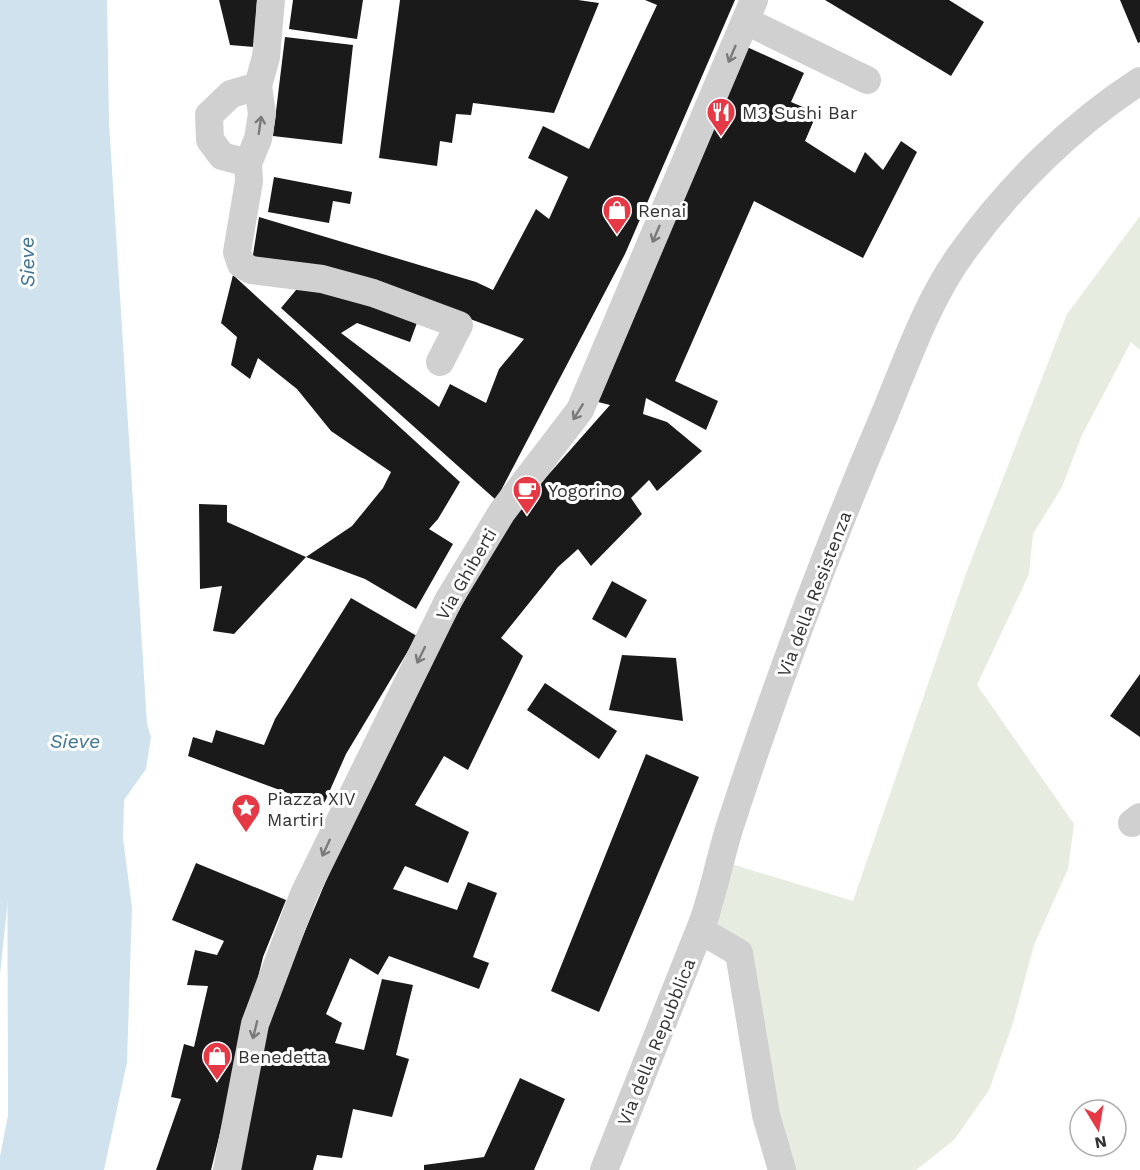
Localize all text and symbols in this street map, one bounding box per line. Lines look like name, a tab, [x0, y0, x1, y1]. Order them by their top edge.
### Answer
one-way arrow	[726, 44, 737, 63]
restaurant icon: M3 Sushi Bar	[705, 96, 737, 138]
place label: M3 Sushi Bar	[742, 102, 857, 123]
one-way arrow	[255, 116, 266, 136]
shop icon: Renai	[601, 194, 633, 236]
place label: Renai	[638, 200, 686, 221]
one-way arrow	[649, 224, 661, 242]
water label: Sieve	[15, 236, 39, 288]
one-way arrow	[571, 403, 583, 420]
cafe icon: Yogorino	[511, 474, 543, 516]
place label: Yogorino	[548, 480, 622, 501]
street label: Via della Resistenza	[773, 508, 855, 680]
street label: Via Ghiberti	[431, 525, 501, 623]
one-way arrow	[415, 645, 427, 663]
water label: Sieve	[50, 729, 100, 753]
place label: Piazza XIV Martiri	[267, 788, 356, 830]
place icon: Piazza XIV Martiri	[230, 792, 262, 834]
one-way arrow	[319, 839, 331, 857]
street label: Via della Repubblica	[613, 955, 699, 1129]
one-way arrow	[248, 1020, 260, 1039]
shop icon: Benedetta	[201, 1040, 233, 1082]
place label: Benedetta	[238, 1046, 327, 1067]
north arrow	[1068, 1098, 1128, 1158]
text: N	[1093, 1132, 1108, 1153]

